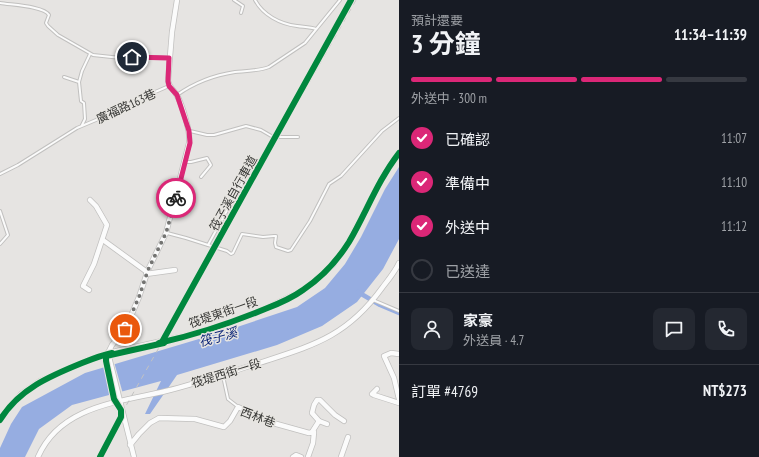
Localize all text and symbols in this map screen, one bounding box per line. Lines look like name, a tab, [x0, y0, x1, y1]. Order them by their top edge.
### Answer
text: 預計還要	[411, 12, 463, 29]
text: 11:34–11:39	[674, 25, 747, 44]
text: 3 分鐘	[411, 27, 481, 60]
pin	[115, 40, 149, 74]
icon: home	[121, 46, 143, 68]
street label: 廣福路163巷	[94, 86, 158, 126]
text: 外送中 · 300 m	[411, 90, 487, 107]
icon: check	[411, 127, 433, 149]
text: 已確認	[445, 130, 490, 149]
text: 11:07	[721, 130, 747, 147]
street label: 筏子溪自行車道	[206, 153, 260, 233]
icon: check	[411, 171, 433, 193]
text: 準備中	[445, 174, 490, 193]
text: 11:10	[721, 174, 747, 191]
courier	[156, 178, 196, 218]
icon: bike	[165, 187, 187, 209]
icon: check	[411, 215, 433, 237]
text: 外送中	[445, 218, 490, 237]
text: 11:12	[721, 218, 747, 235]
text: 已送達	[445, 262, 490, 281]
street label: 筏堤東街一段	[187, 293, 259, 331]
button: person	[411, 308, 453, 350]
button: chat	[653, 308, 695, 350]
button: phone	[705, 308, 747, 350]
text: 家豪	[463, 311, 493, 330]
pin	[108, 312, 142, 346]
icon: bag	[114, 318, 136, 340]
water label: 筏子溪	[197, 323, 241, 350]
text: 外送員 · 4.7	[463, 332, 524, 349]
street label: 筏堤西街一段	[189, 355, 263, 391]
text: NT$273	[703, 381, 747, 400]
text: 訂單 #4769	[411, 382, 478, 401]
street label: 西林巷	[239, 404, 277, 430]

